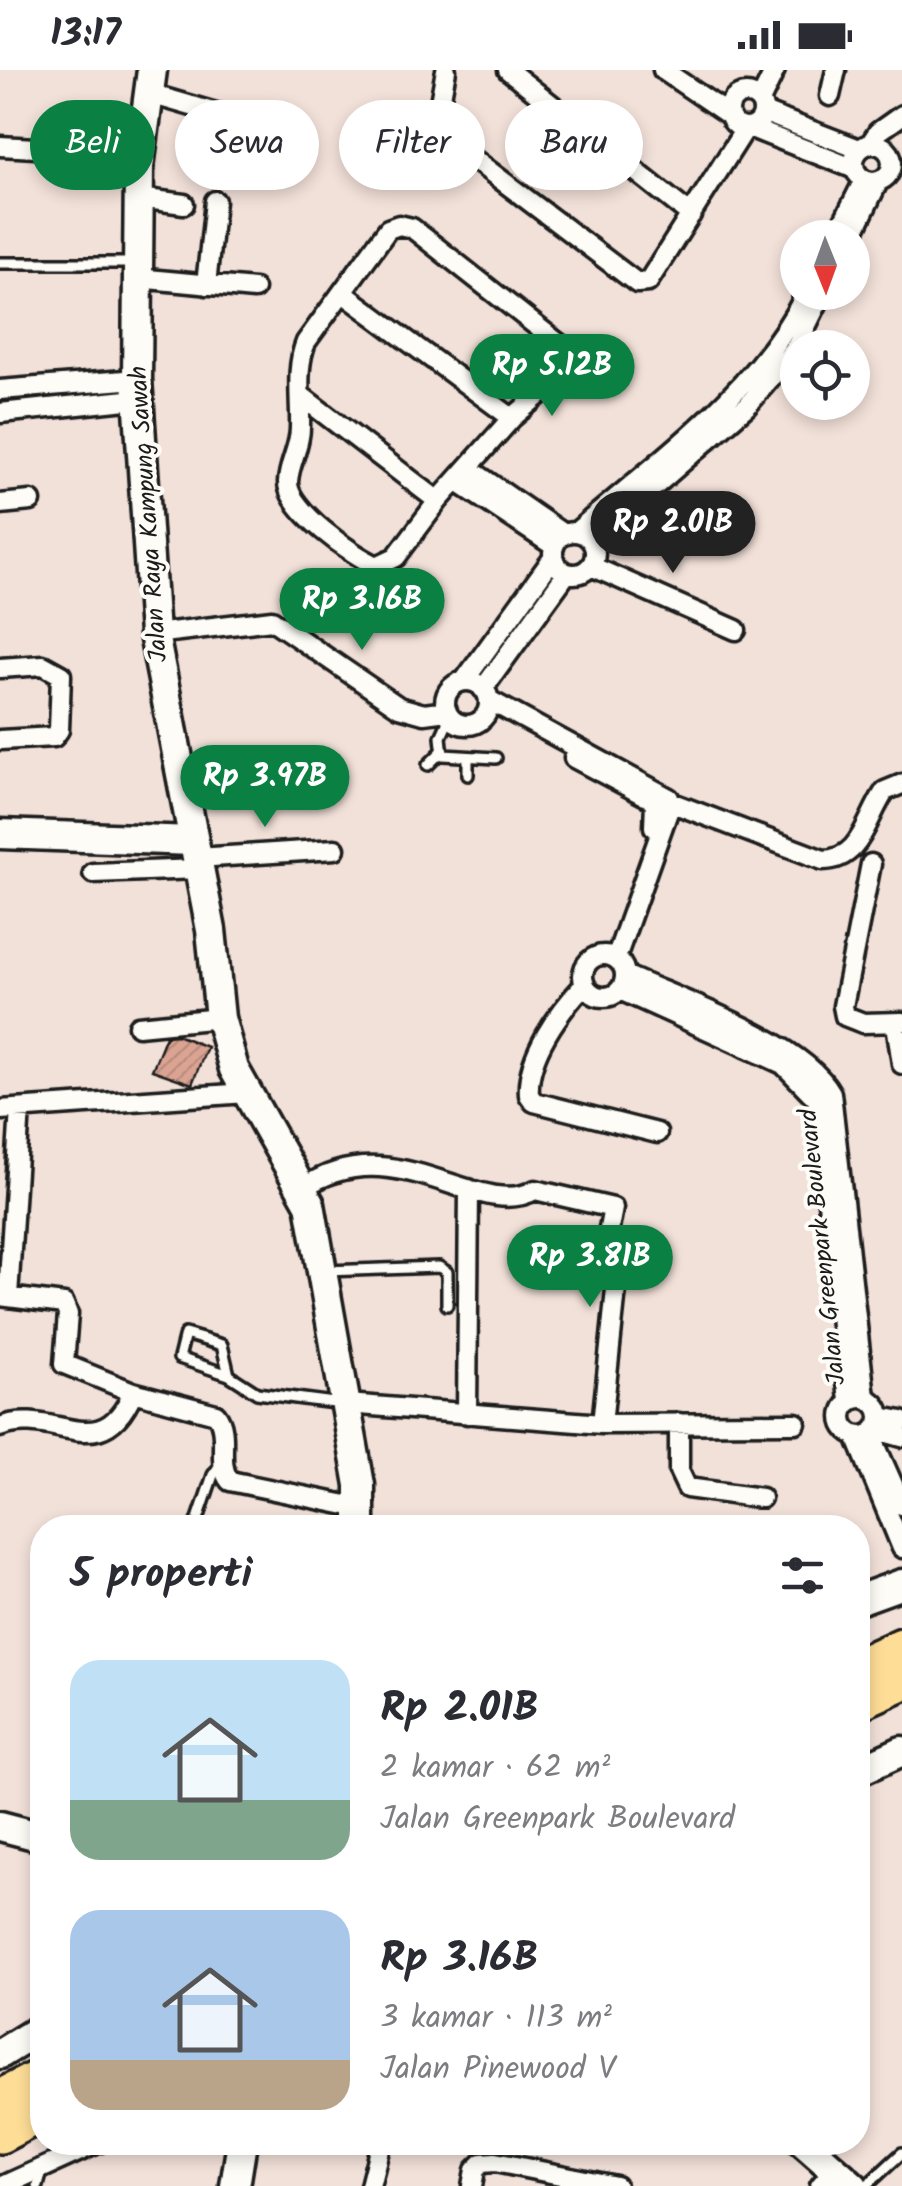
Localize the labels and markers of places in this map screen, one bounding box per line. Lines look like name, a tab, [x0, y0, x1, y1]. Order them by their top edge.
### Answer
pin: Rp 5.12B	[449, 334, 655, 419]
pin: Rp 2.01B	[570, 491, 776, 576]
pin: Rp 3.16B	[259, 568, 465, 653]
pin: Rp 3.97B	[162, 745, 368, 830]
pin: Rp 3.81B	[487, 1225, 693, 1310]

